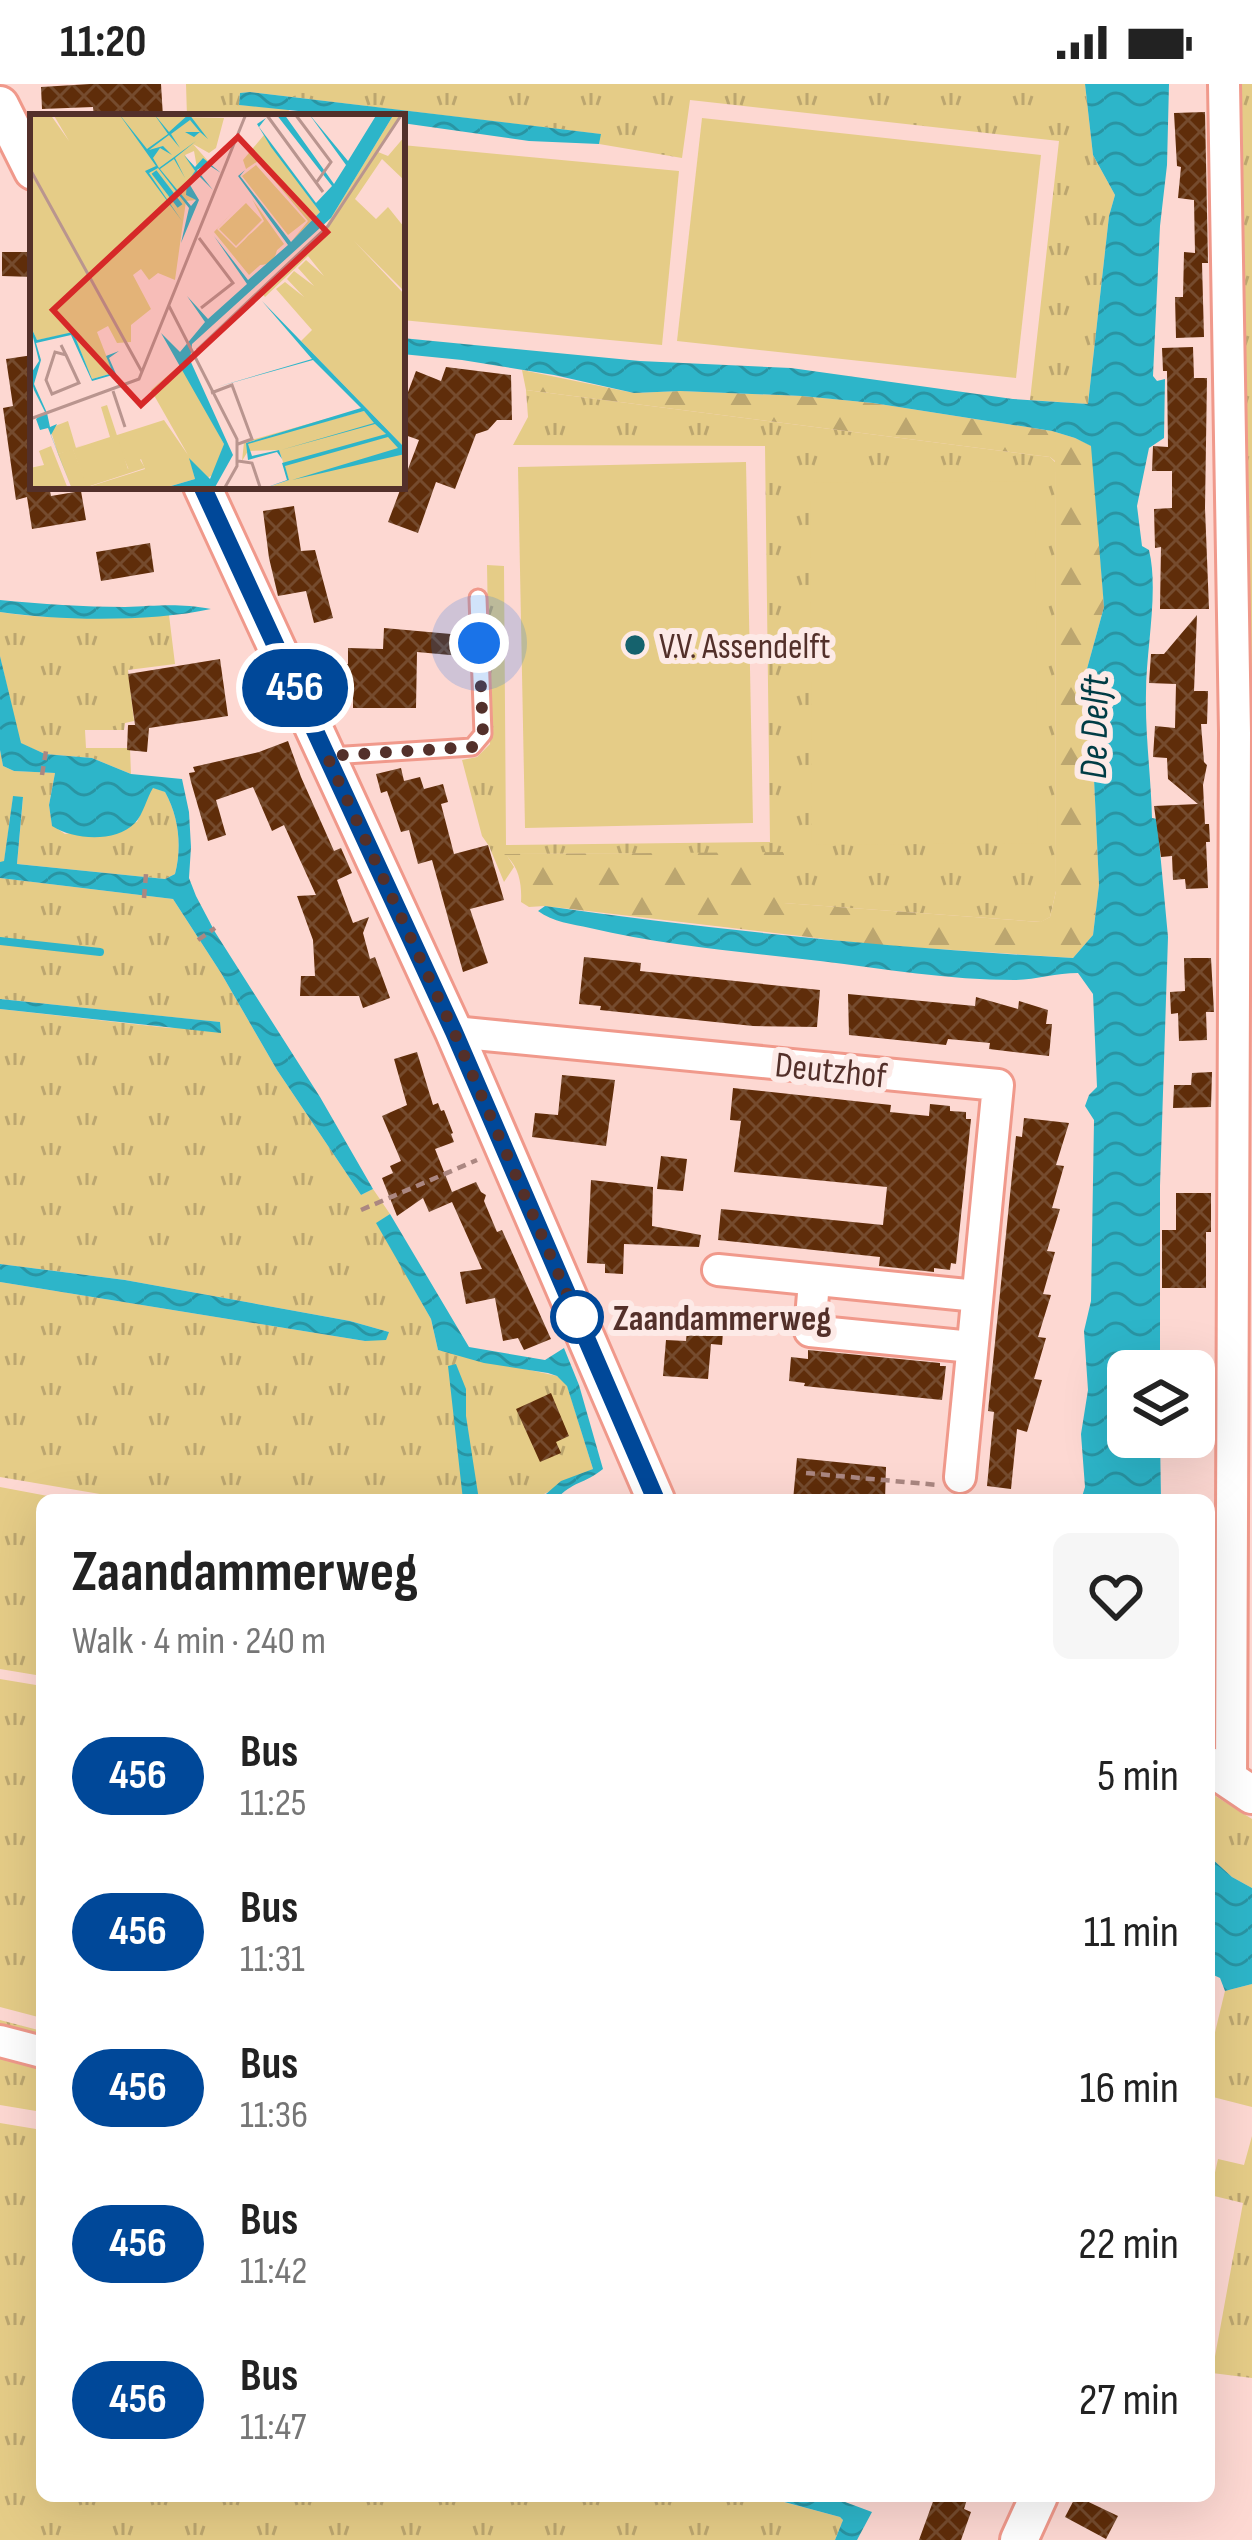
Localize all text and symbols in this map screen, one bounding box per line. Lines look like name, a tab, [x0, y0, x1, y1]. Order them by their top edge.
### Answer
text: 11:20	[60, 15, 146, 70]
inset map	[30, 114, 405, 489]
your location	[449, 613, 509, 673]
place label: V.V. Assendelft	[659, 626, 831, 669]
marker: V.V. Assendelft	[622, 632, 648, 658]
line badge: 456	[226, 649, 364, 727]
text: 456	[266, 662, 324, 713]
water label: De Delft	[1071, 673, 1120, 779]
street label: Deutzhof	[773, 1044, 889, 1099]
marker: Zaandammerweg	[552, 1292, 602, 1342]
place label: Zaandammerweg	[613, 1298, 832, 1341]
map controls	[1107, 1350, 1215, 1458]
button: layers	[1107, 1350, 1215, 1458]
button: heart	[1053, 1533, 1179, 1659]
text: Zaandammerweg	[72, 1539, 418, 1607]
text: Walk · 4 min · 240 m	[72, 1618, 326, 1665]
text: Bus	[240, 1725, 298, 1780]
text: 5 min	[1097, 1749, 1179, 1804]
text: 456	[109, 1750, 167, 1801]
text: 11:25	[240, 1780, 306, 1827]
text: Bus	[240, 1881, 298, 1936]
text: 11 min	[1084, 1905, 1179, 1960]
text: 456	[109, 1906, 167, 1957]
text: 11:31	[240, 1936, 305, 1983]
text: Bus	[240, 2037, 298, 2092]
text: 16 min	[1080, 2061, 1179, 2116]
text: 456	[109, 2062, 167, 2113]
text: 11:36	[240, 2092, 308, 2139]
text: Bus	[240, 2193, 298, 2248]
text: 22 min	[1078, 2217, 1179, 2272]
text: 456	[109, 2218, 167, 2269]
text: 11:42	[240, 2248, 307, 2295]
text: Bus	[240, 2349, 298, 2404]
text: 27 min	[1079, 2373, 1179, 2428]
text: 456	[109, 2374, 167, 2425]
text: 11:47	[240, 2404, 306, 2451]

